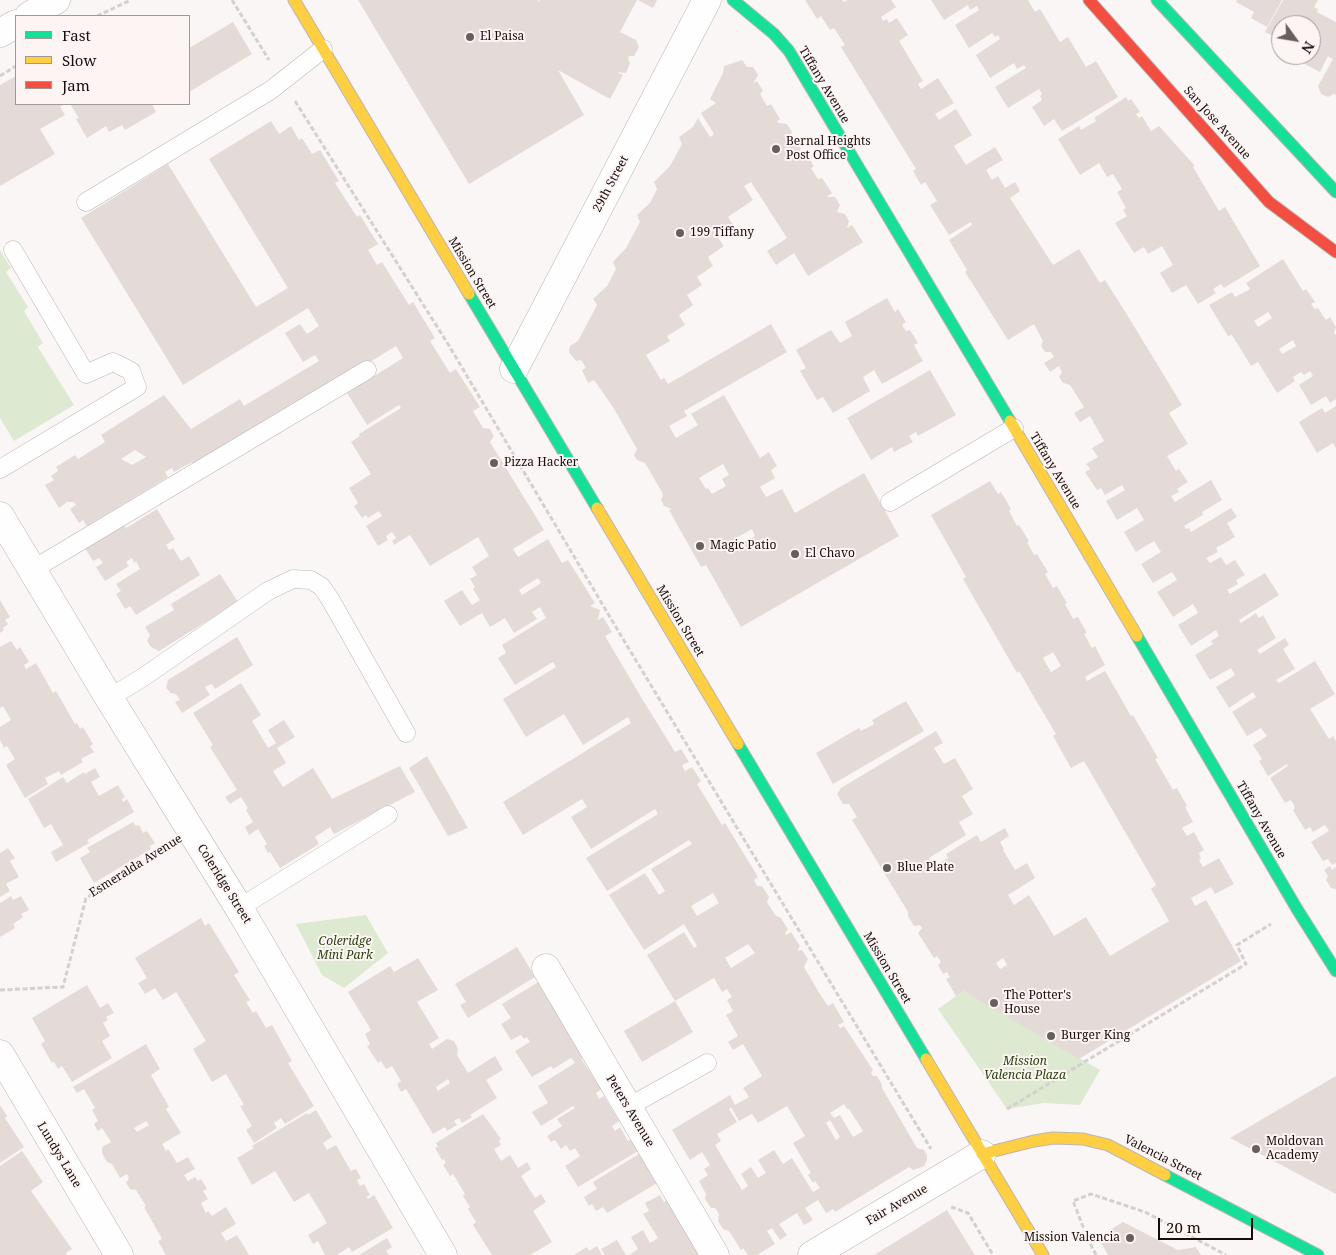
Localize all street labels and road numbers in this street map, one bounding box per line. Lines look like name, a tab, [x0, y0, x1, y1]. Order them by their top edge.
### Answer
street label: Tiffany Avenue	[795, 44, 853, 126]
street label: San Jose Avenue	[1180, 84, 1254, 162]
street label: 29th Street	[590, 153, 632, 215]
street label: Mission Street	[445, 235, 499, 311]
street label: Tiffany Avenue	[1026, 430, 1084, 512]
street label: Mission Street	[653, 583, 707, 659]
street label: Tiffany Avenue	[1233, 779, 1289, 861]
street label: Esmeralda Avenue	[87, 832, 185, 900]
street label: Coleridge Street	[194, 842, 254, 926]
street label: Mission Street	[860, 930, 914, 1006]
street label: Peters Avenue	[603, 1072, 657, 1150]
street label: Lundys Lane	[34, 1120, 84, 1190]
street label: Valencia Street	[1122, 1132, 1204, 1184]
street label: Fair Avenue	[864, 1182, 930, 1228]

